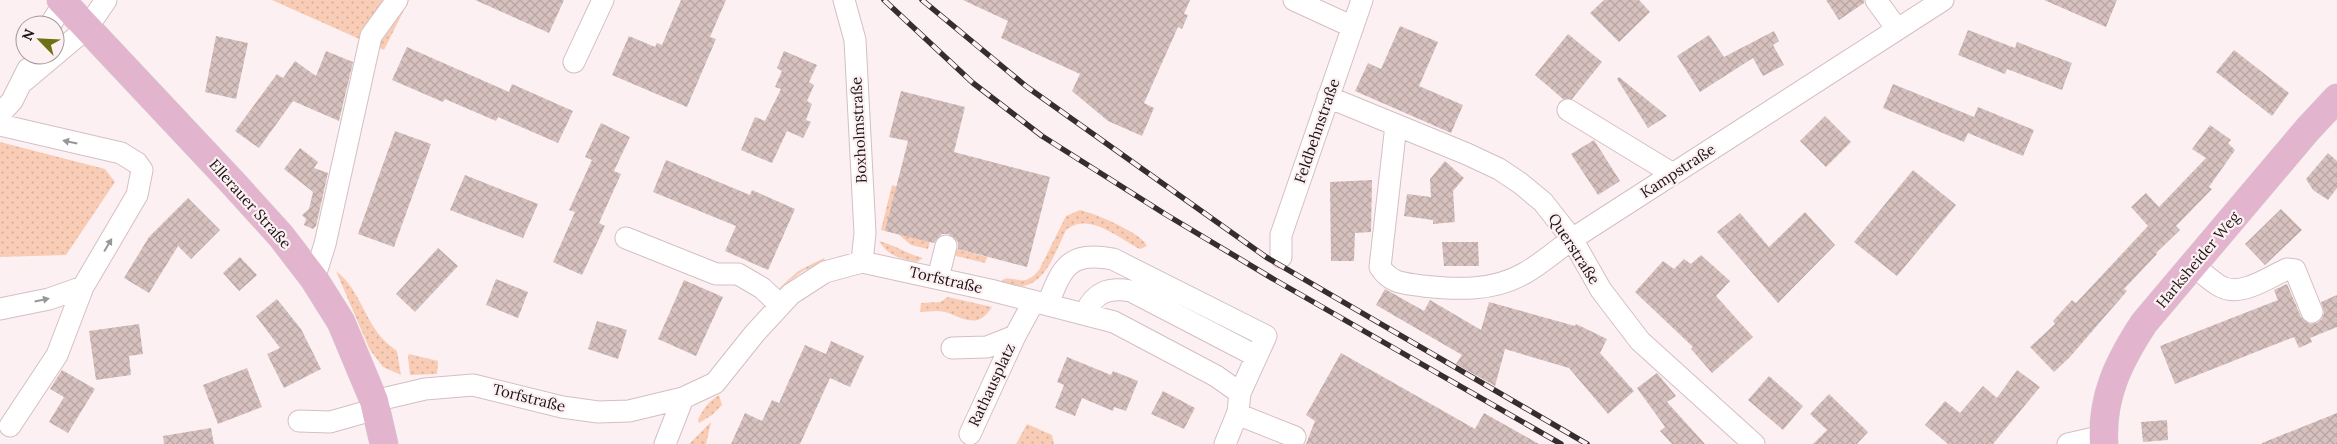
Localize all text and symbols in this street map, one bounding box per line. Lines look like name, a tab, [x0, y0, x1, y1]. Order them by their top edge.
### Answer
north arrow	[15, 15, 65, 65]
text: N	[18, 26, 39, 43]
street label: Boxholmstraße	[846, 76, 871, 184]
street label: Feldbehnstraße	[1290, 76, 1343, 186]
one-way arrow	[63, 138, 78, 146]
street label: Kampstraße	[1637, 139, 1719, 202]
street label: Ellerauer Straße	[205, 155, 296, 252]
street label: Harksheider Weg	[2152, 207, 2244, 312]
street label: Querstraße	[1544, 210, 1604, 288]
one-way arrow	[103, 238, 112, 251]
street label: Torfstraße	[908, 262, 985, 297]
one-way arrow	[35, 296, 51, 304]
street label: Rathausplatz	[964, 340, 1019, 429]
street label: Torfstraße	[491, 379, 568, 416]

